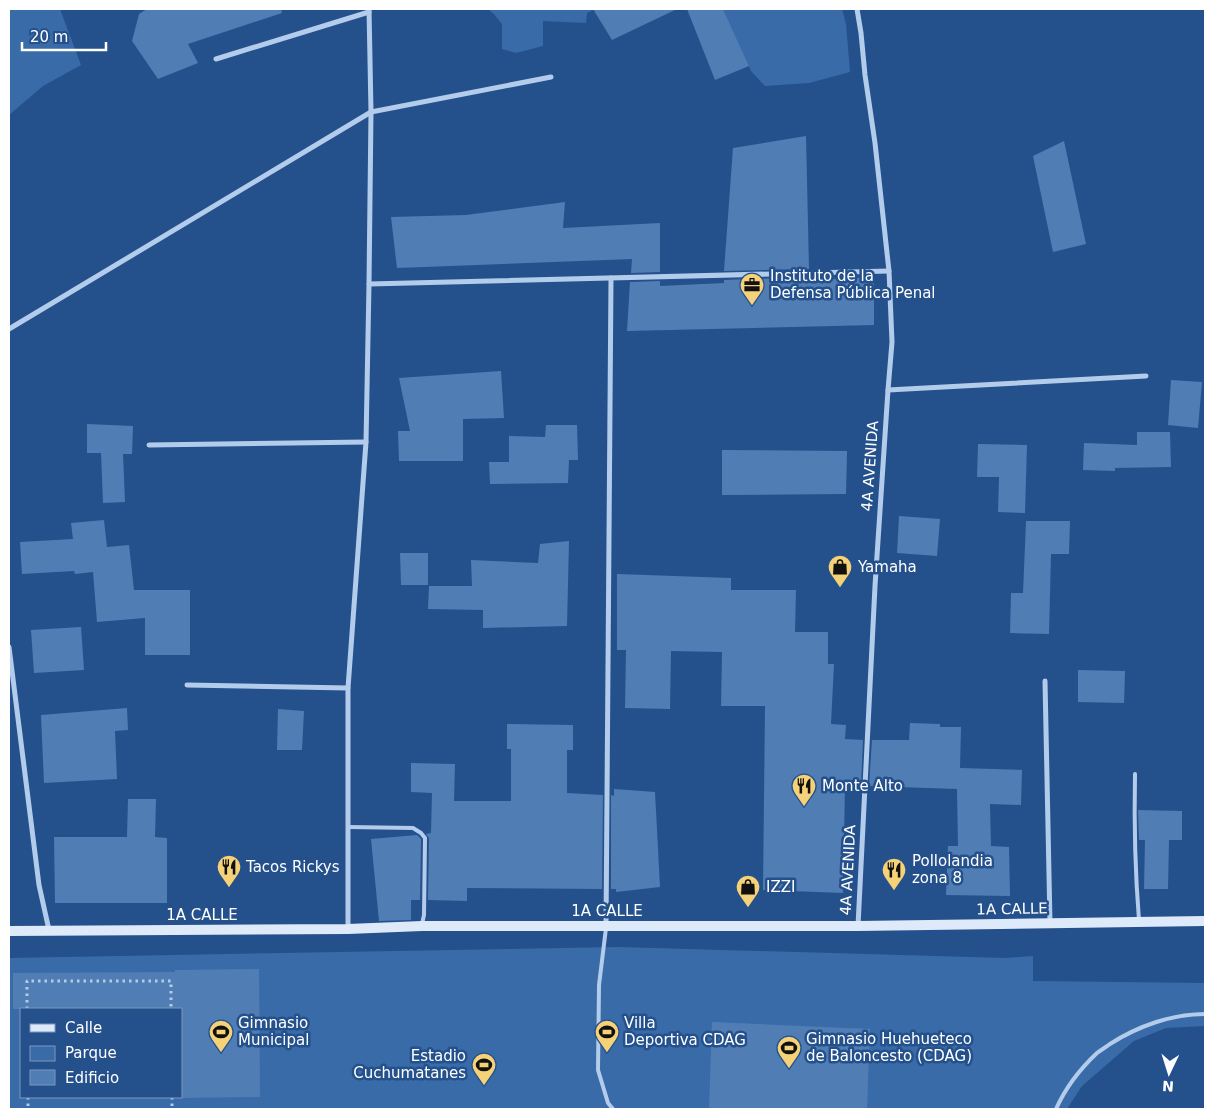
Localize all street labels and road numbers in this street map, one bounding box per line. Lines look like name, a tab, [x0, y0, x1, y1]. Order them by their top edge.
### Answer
street label: 4A AVENIDA	[858, 419, 882, 512]
street label: 4A AVENIDA	[837, 823, 859, 916]
street label: 1A CALLE	[976, 899, 1048, 919]
street label: 1A CALLE	[571, 902, 643, 920]
street label: 1A CALLE	[166, 906, 238, 924]

